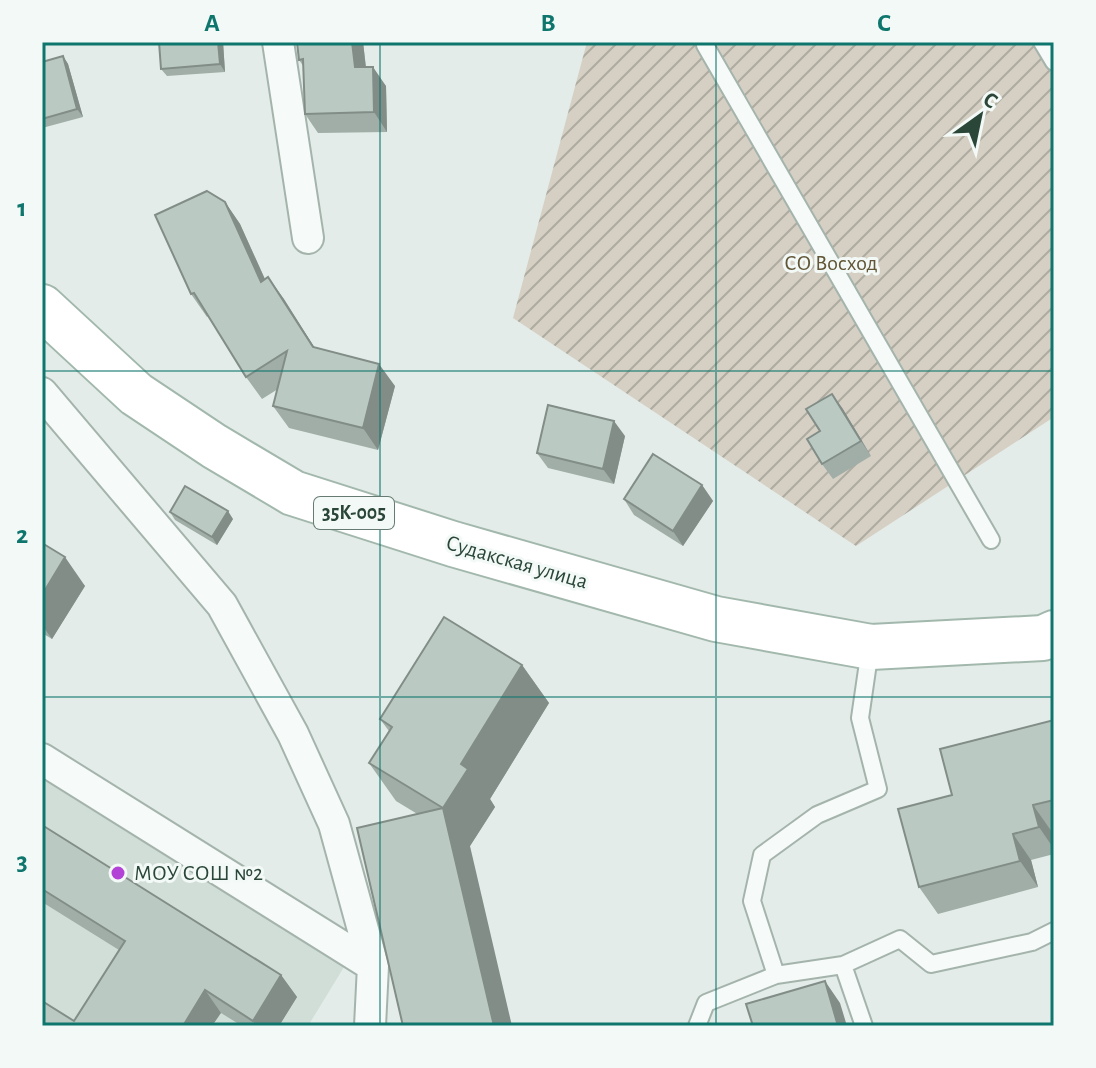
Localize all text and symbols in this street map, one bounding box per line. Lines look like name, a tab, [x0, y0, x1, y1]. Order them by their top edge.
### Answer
text: A	[204, 10, 220, 36]
text: B	[540, 10, 556, 36]
text: C	[877, 10, 891, 36]
north arrow	[940, 76, 1020, 156]
text: С	[979, 88, 1001, 113]
text: 1	[17, 195, 27, 221]
park label: СО Восход	[784, 252, 878, 274]
road number: 35К-005	[314, 497, 394, 529]
text: 2	[16, 522, 28, 548]
street label: Судакская улица	[444, 531, 590, 593]
text: 3	[16, 849, 28, 875]
place label: МОУ СОШ №2	[134, 862, 263, 884]
marker: МОУ СОШ №2	[109, 864, 127, 882]

